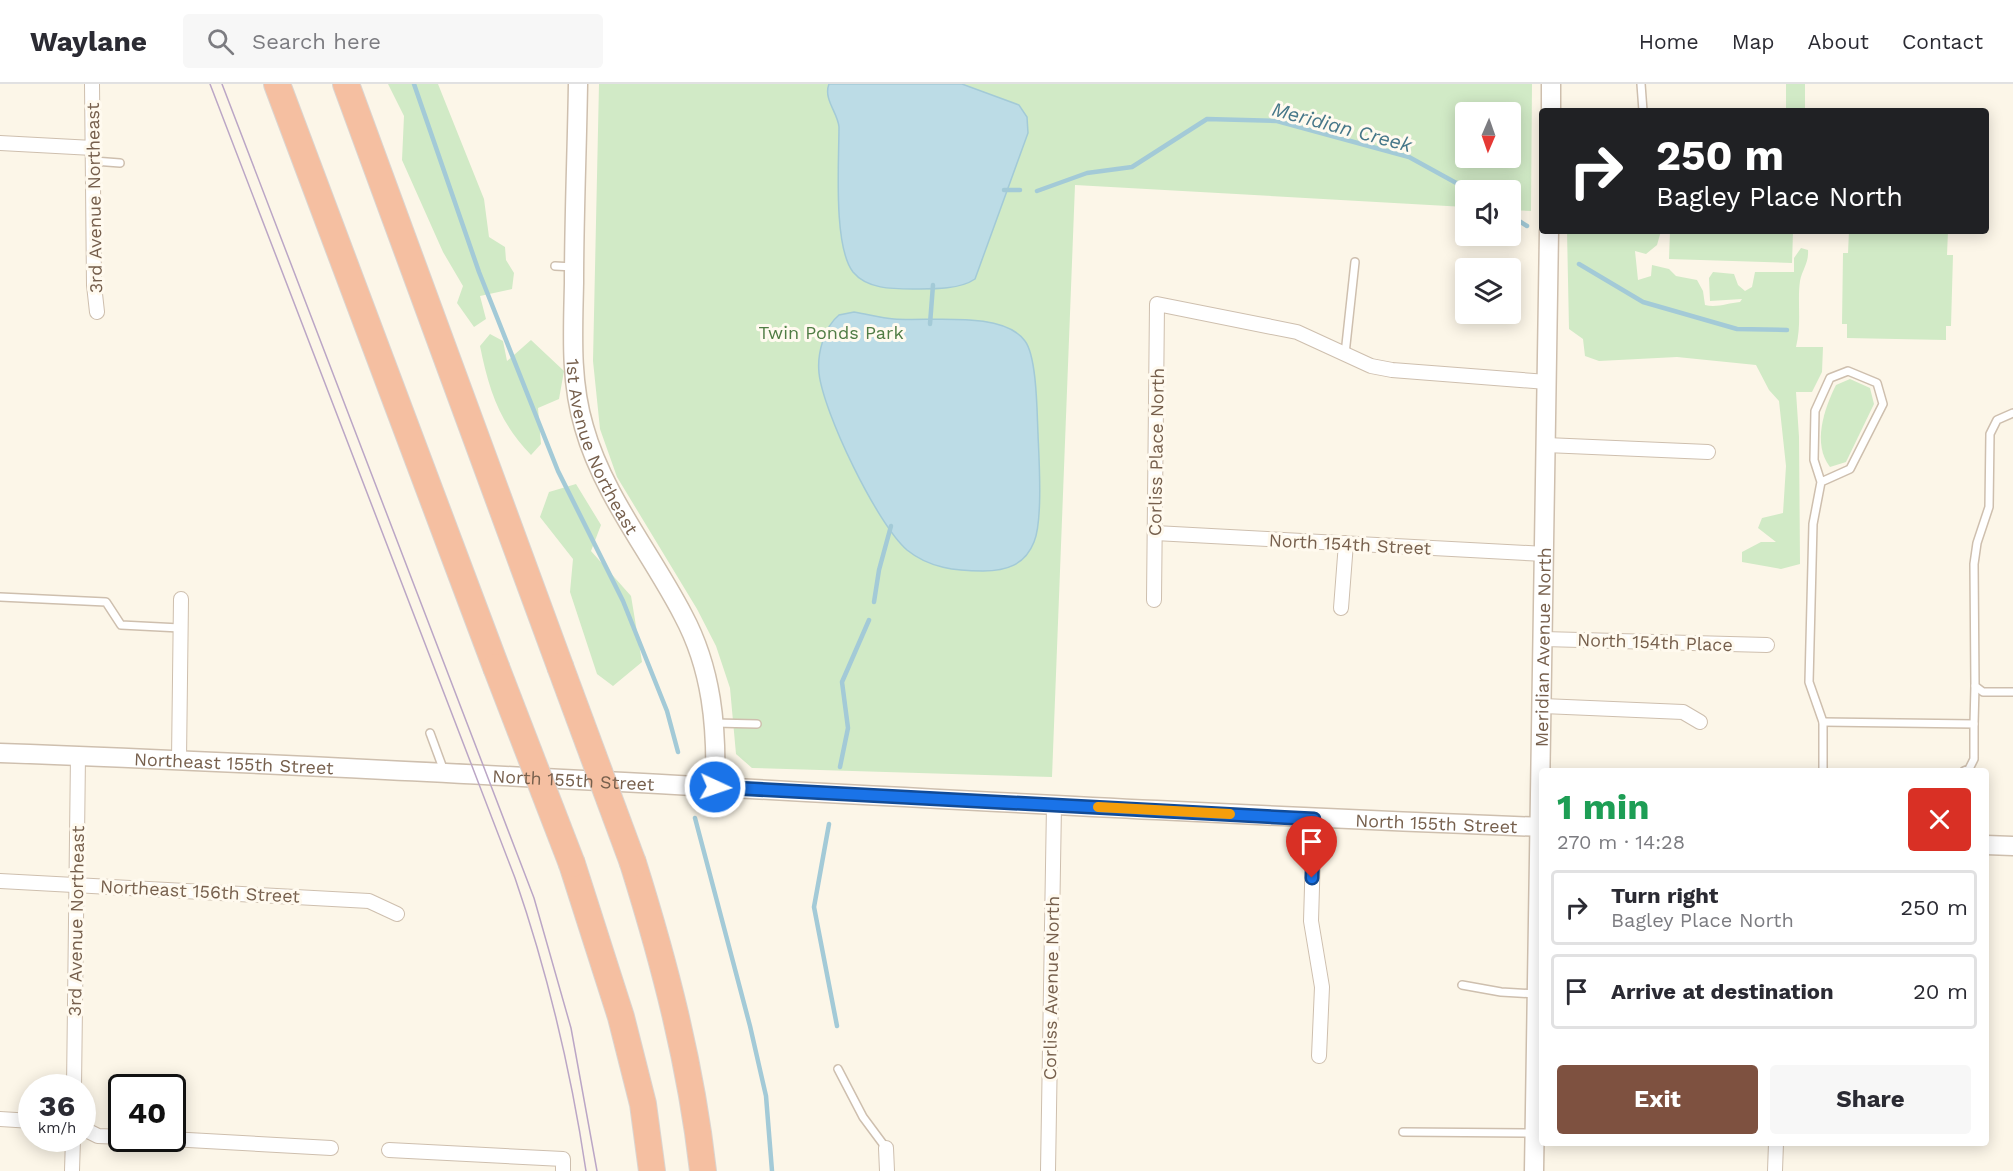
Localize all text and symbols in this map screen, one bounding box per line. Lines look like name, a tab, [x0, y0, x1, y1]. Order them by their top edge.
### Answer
search box	[183, 14, 603, 68]
text: Waylane	[30, 25, 147, 58]
icon: search	[204, 25, 237, 58]
text: Search here	[252, 29, 381, 54]
text: Home	[1639, 29, 1699, 54]
text: Map	[1732, 29, 1775, 54]
text: About	[1808, 29, 1869, 54]
text: Contact	[1902, 29, 1983, 54]
water label: Meridian Creek	[1269, 97, 1416, 158]
street label: 3rd Avenue Northeast	[82, 102, 106, 294]
north arrow	[1455, 102, 1521, 168]
map controls	[1455, 102, 1521, 324]
text: 250 m	[1656, 131, 1784, 180]
icon: right	[1557, 132, 1635, 210]
button: sound	[1455, 180, 1521, 246]
text: Bagley Place North	[1656, 181, 1903, 213]
button: layers	[1455, 258, 1521, 324]
park label: Twin Ponds Park	[758, 322, 904, 343]
street label: 1st Avenue Northeast	[563, 358, 643, 538]
street label: Corliss Place North	[1144, 368, 1168, 536]
street label: North 154th Street	[1268, 529, 1432, 559]
street label: Meridian Avenue North	[1530, 547, 1554, 747]
street label: North 154th Place	[1577, 629, 1733, 655]
street label: Northeast 155th Street	[133, 748, 335, 778]
position arrow	[683, 755, 747, 819]
street label: North 155th Street	[492, 765, 655, 794]
text: 1 min	[1557, 786, 1649, 828]
button: close	[1908, 788, 1971, 851]
street label: North 155th Street	[1355, 809, 1518, 837]
pin	[1286, 816, 1337, 878]
street label: 3rd Avenue Northeast	[64, 825, 88, 1017]
icon: arrive	[1295, 825, 1328, 858]
text: 270 m · 14:28	[1557, 830, 1685, 854]
street label: Northeast 156th Street	[99, 875, 301, 907]
text: Turn right	[1611, 883, 1718, 908]
icon: right	[1560, 891, 1593, 924]
text: 250 m	[1900, 895, 1968, 920]
street label: Corliss Avenue North	[1039, 896, 1063, 1080]
text: Bagley Place North	[1611, 908, 1794, 932]
icon: arrive	[1560, 975, 1593, 1008]
text: Arrive at destination	[1611, 979, 1834, 1004]
text: 20 m	[1913, 979, 1968, 1004]
button: Exit	[1557, 1065, 1758, 1134]
button: Share	[1770, 1065, 1971, 1134]
speed limit sign: 40	[108, 1074, 186, 1152]
text: 36	[39, 1088, 75, 1123]
text: km/h	[38, 1119, 76, 1137]

